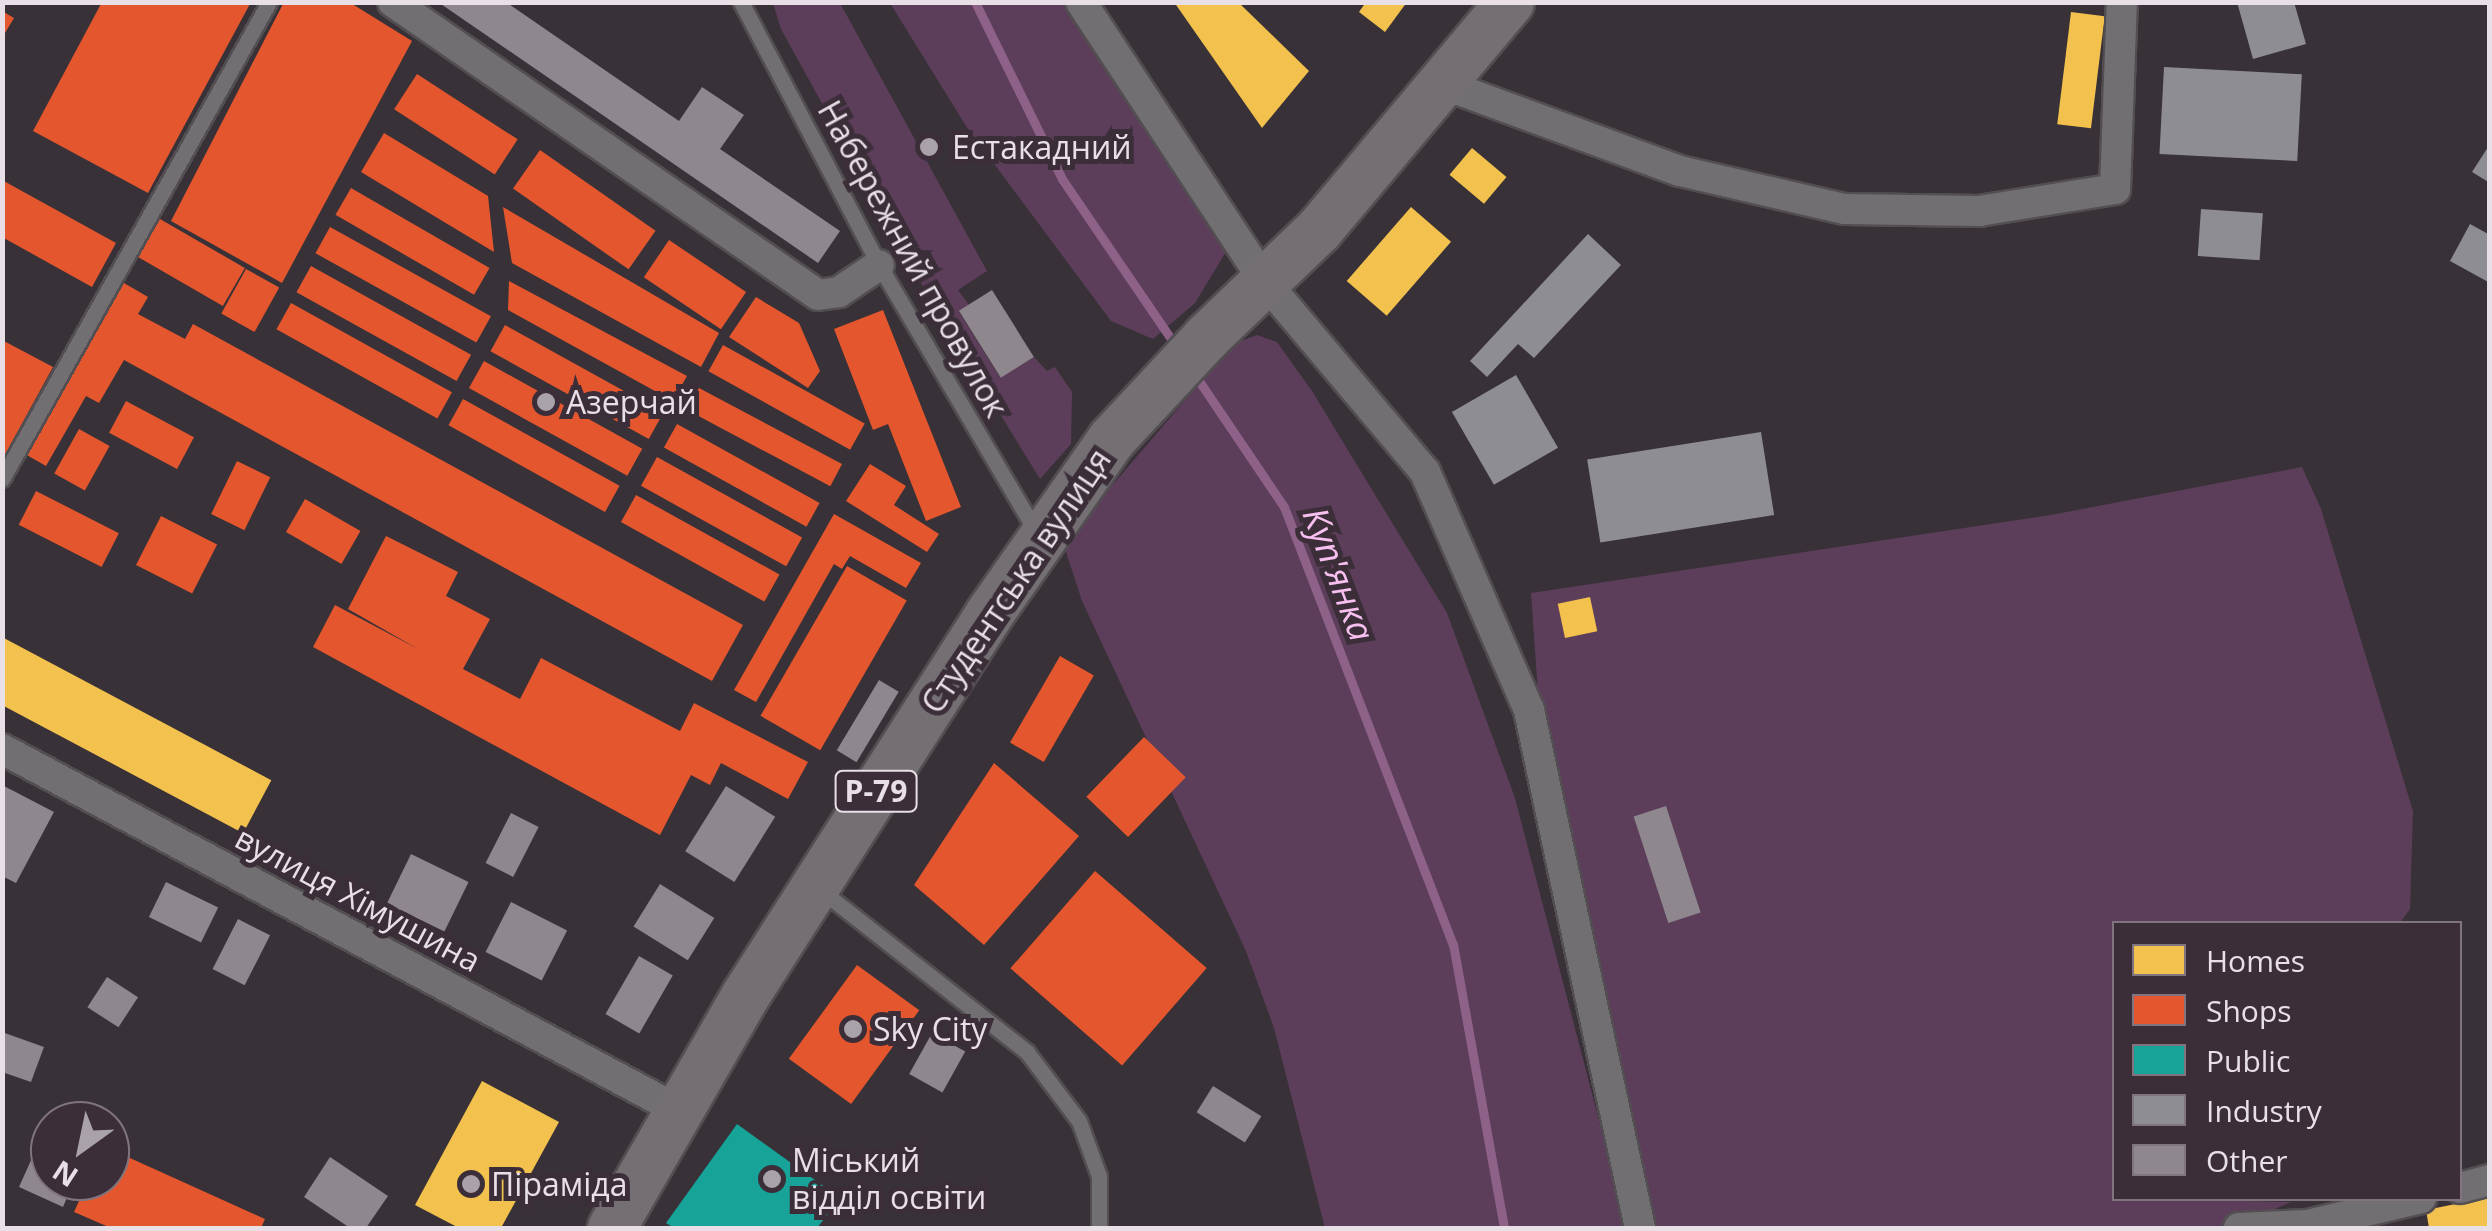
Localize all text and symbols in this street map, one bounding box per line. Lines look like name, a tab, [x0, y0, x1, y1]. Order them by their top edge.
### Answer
street label: Набережний провулок	[810, 94, 1016, 424]
place label: Естакадний	[952, 128, 1132, 166]
marker: Естакадний	[916, 134, 942, 160]
place label: Азерчай	[566, 383, 697, 421]
marker: Азерчай	[535, 391, 557, 413]
street label: Студентська вулиця	[913, 442, 1119, 720]
water label: Куп'янка	[1294, 501, 1384, 647]
road number: Р-79	[834, 766, 918, 816]
street label: вулиця Хімушина	[229, 818, 487, 980]
legend	[2112, 921, 2462, 1201]
text: Homes	[2206, 940, 2305, 981]
text: Shops	[2206, 990, 2292, 1031]
place label: Sky City	[873, 1010, 987, 1048]
marker: Sky City	[842, 1018, 864, 1040]
text: Public	[2206, 1040, 2290, 1081]
text: Industry	[2206, 1090, 2322, 1131]
north arrow	[30, 1101, 130, 1201]
text: Other	[2206, 1140, 2288, 1181]
place label: Міський відділ освіти	[792, 1142, 986, 1217]
text: N	[45, 1152, 85, 1197]
place label: Піраміда	[491, 1165, 627, 1203]
marker: Міський відділ освіти	[761, 1168, 783, 1190]
marker: Піраміда	[460, 1173, 482, 1195]

